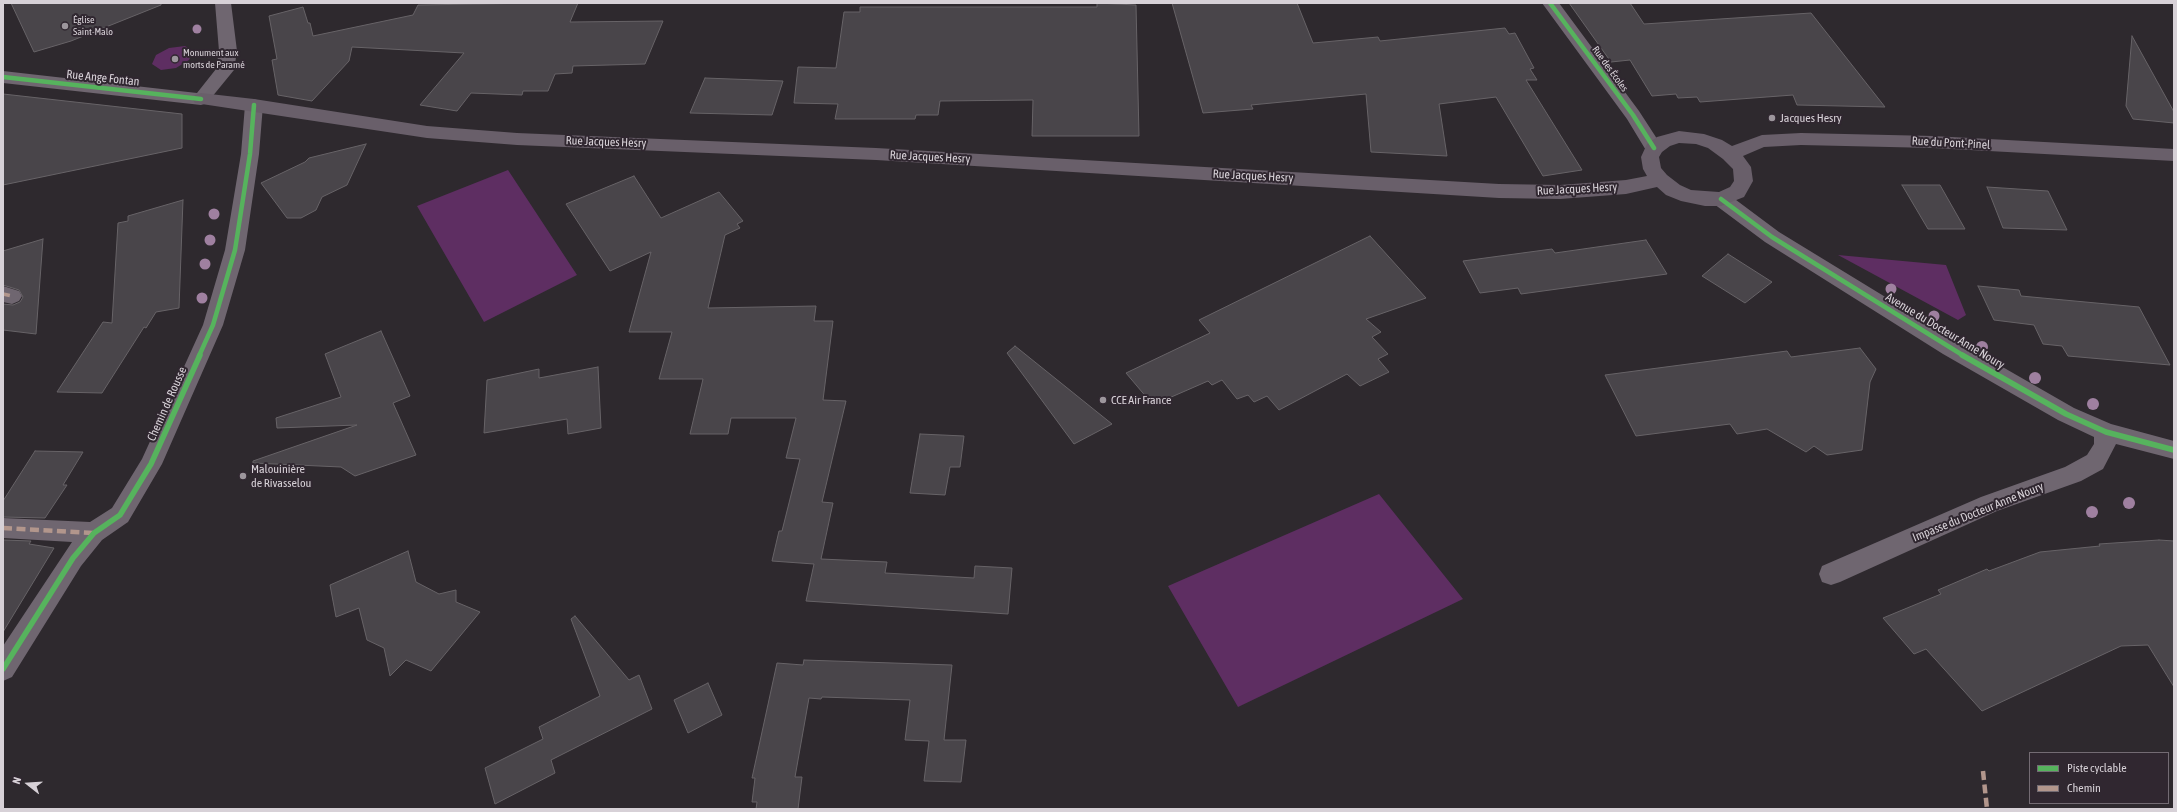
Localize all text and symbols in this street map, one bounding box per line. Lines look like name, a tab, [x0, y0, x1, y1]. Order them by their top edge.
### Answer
place label: Église Saint-Malo	[73, 14, 113, 38]
marker: Église Saint-Malo	[60, 21, 70, 31]
street label: Rue des Écoles	[1590, 44, 1630, 94]
place label: Monument aux morts de Paramé	[183, 47, 245, 70]
marker: Monument aux morts de Paramé	[170, 54, 180, 64]
street label: Rue Ange Fontan	[66, 67, 140, 89]
place label: Jacques Hesry	[1780, 111, 1842, 125]
marker: Jacques Hesry	[1767, 113, 1777, 123]
street label: Rue Jacques Hesry	[565, 133, 647, 151]
street label: Rue du Pont-Pinel	[1911, 134, 1991, 152]
street label: Rue Jacques Hesry	[889, 148, 971, 166]
street label: Rue Jacques Hesry	[1212, 167, 1294, 185]
street label: Rue Jacques Hesry	[1536, 180, 1618, 198]
street label: Avenue du Docteur Anne Noury	[1883, 290, 2007, 372]
street label: Chemin de Rousse	[144, 365, 190, 443]
place label: CCE Air France	[1111, 393, 1171, 407]
marker: CCE Air France	[1098, 395, 1108, 405]
place label: Malouinière de Rivasselou	[251, 462, 311, 490]
marker: Malouinière de Rivasselou	[238, 471, 248, 481]
street label: Impasse du Docteur Anne Noury	[1910, 479, 2046, 545]
legend	[2029, 752, 2169, 804]
text: Piste cyclable	[2067, 761, 2127, 775]
north arrow	[8, 764, 48, 804]
text: N	[10, 776, 23, 785]
text: Chemin	[2067, 781, 2101, 795]

